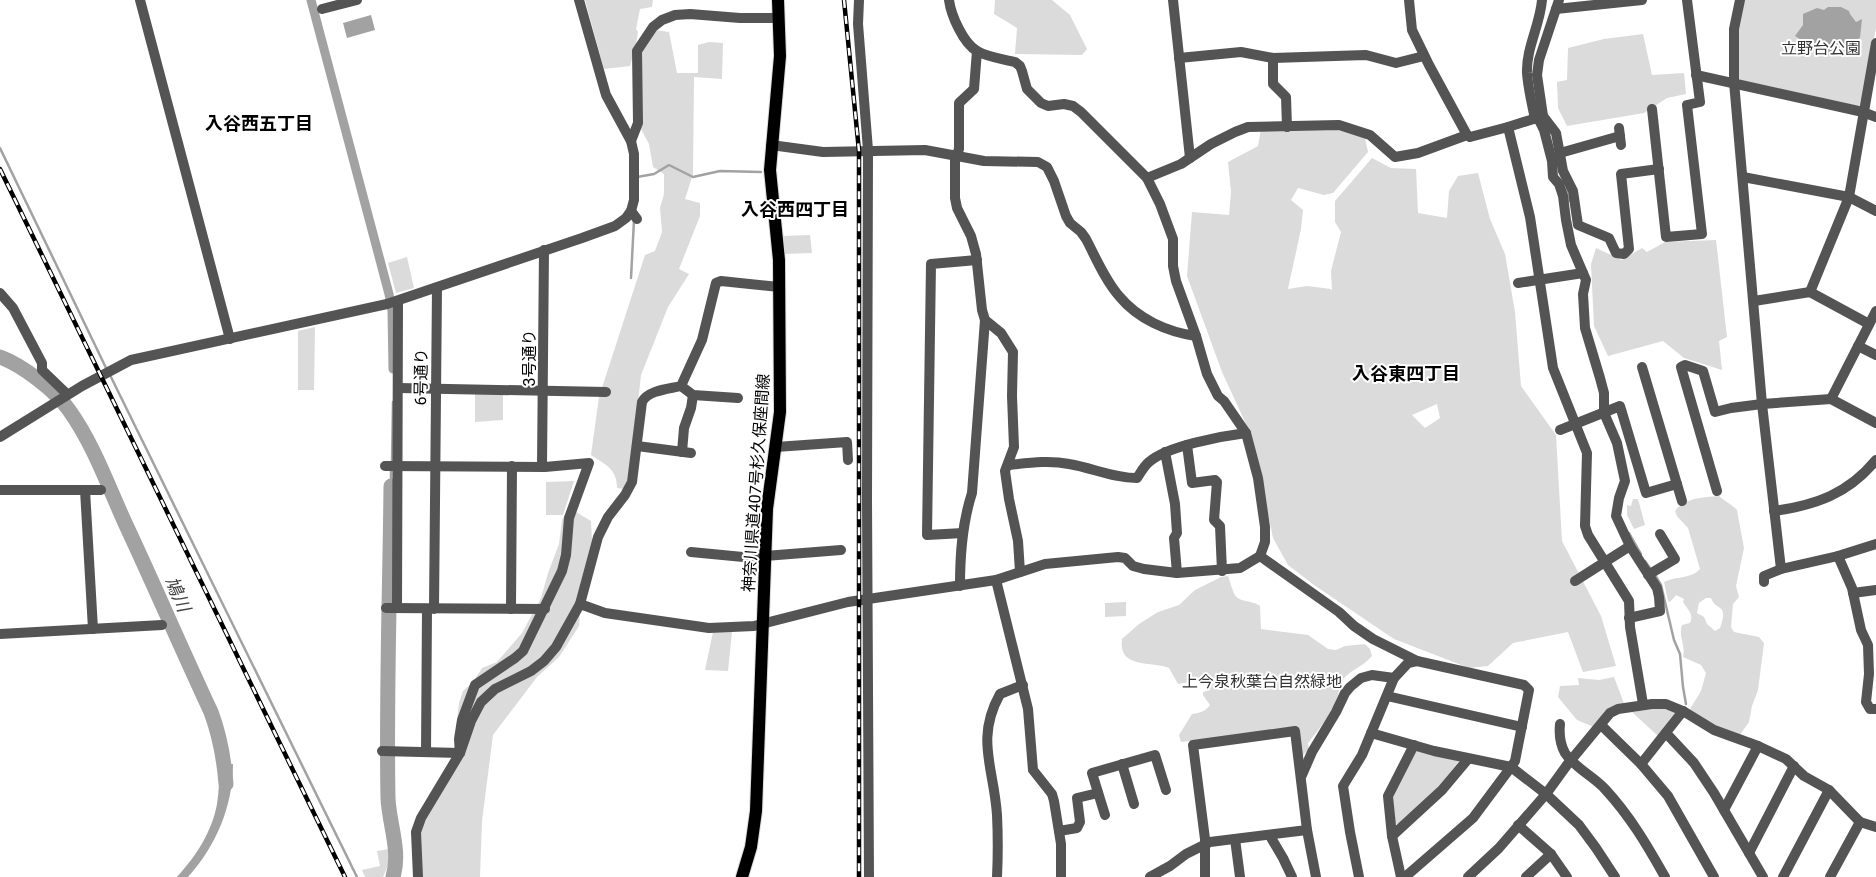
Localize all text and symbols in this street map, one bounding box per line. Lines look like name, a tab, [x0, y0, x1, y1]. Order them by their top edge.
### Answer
park label: 立野台公園	[1781, 39, 1861, 58]
district label: 入谷西五丁目	[205, 113, 313, 134]
district label: 入谷西四丁目	[741, 199, 849, 220]
street label: 3号通り	[520, 330, 539, 387]
street label: 6号通り	[411, 348, 431, 406]
district label: 入谷東四丁目	[1352, 363, 1460, 384]
street label: 神奈川県道407号杉久保座間線	[739, 373, 773, 593]
water label: 鳩川	[161, 573, 196, 617]
park label: 上今泉秋葉台自然緑地	[1182, 672, 1342, 691]

